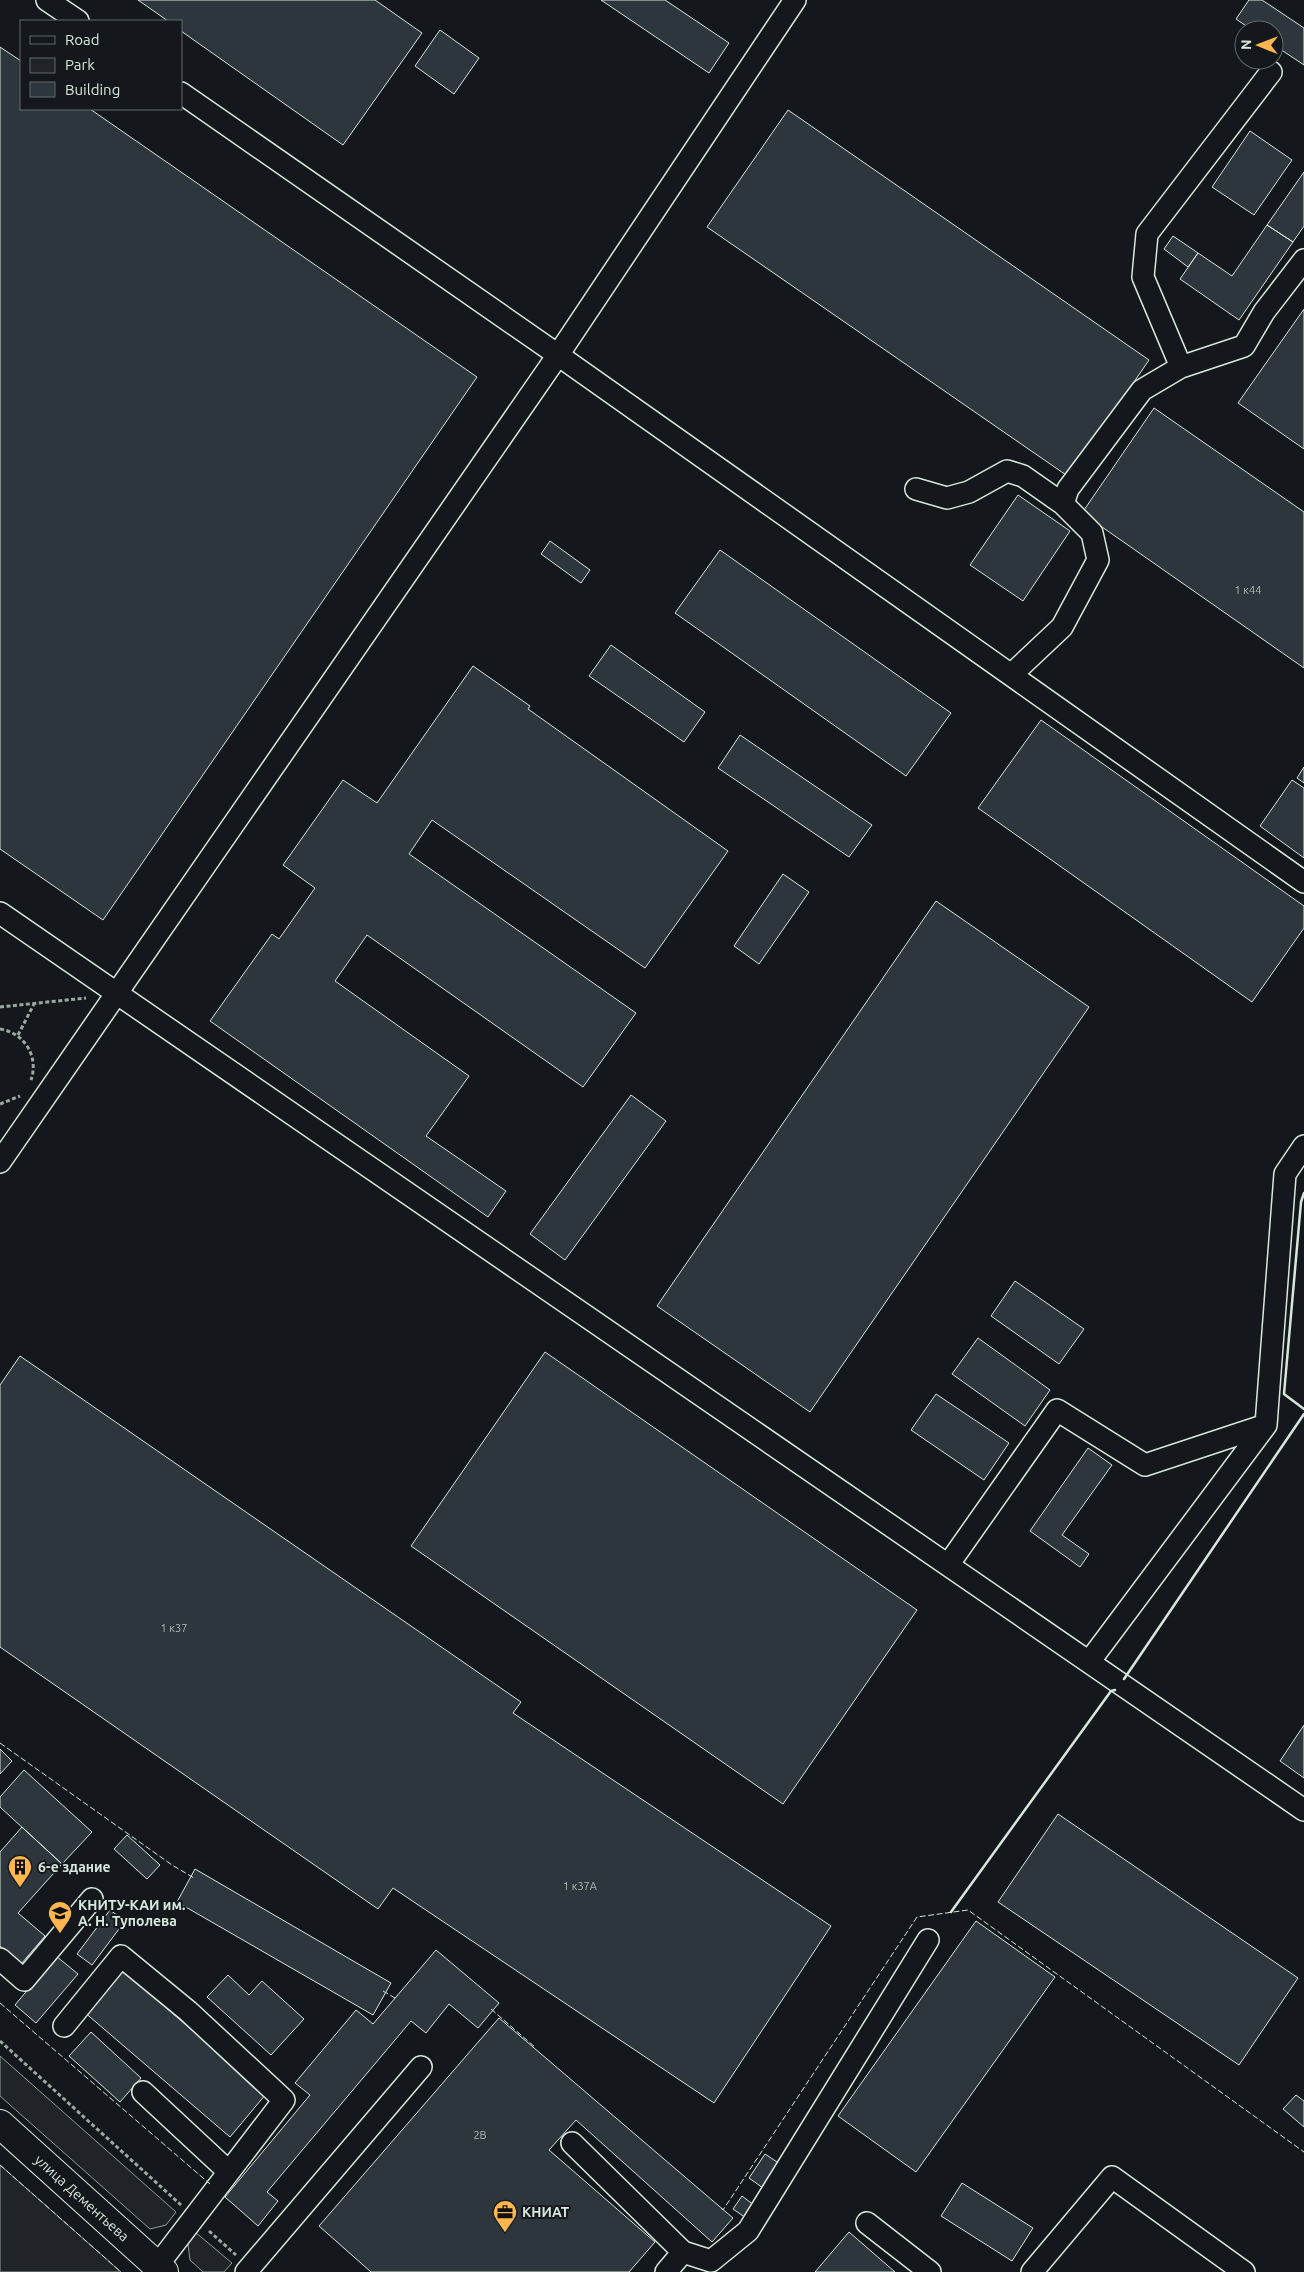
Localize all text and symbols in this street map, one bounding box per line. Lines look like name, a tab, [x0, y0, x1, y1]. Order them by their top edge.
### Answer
legend	[20, 20, 182, 110]
north arrow	[1234, 20, 1284, 70]
text: Road	[65, 31, 100, 48]
text: N	[1238, 39, 1254, 50]
text: Park	[65, 56, 95, 73]
text: Building	[65, 81, 120, 98]
house number: 1 к44	[1235, 584, 1261, 596]
house number: 1 к37	[161, 1622, 187, 1634]
building icon: 6-е здание	[7, 1854, 33, 1888]
place label: 6-е здание	[38, 1859, 111, 1875]
house number: 1 к37А	[563, 1880, 598, 1892]
place label: КНИТУ-КАИ им. А. Н. Туполева	[78, 1897, 185, 1929]
school or university icon: КНИТУ-КАИ им. А. Н. Туполева	[47, 1900, 73, 1934]
house number: 2В	[473, 2129, 487, 2141]
street label: улица Дементьева	[32, 2151, 132, 2245]
office icon: КНИАТ	[492, 2199, 518, 2233]
place label: КНИАТ	[522, 2204, 570, 2220]

